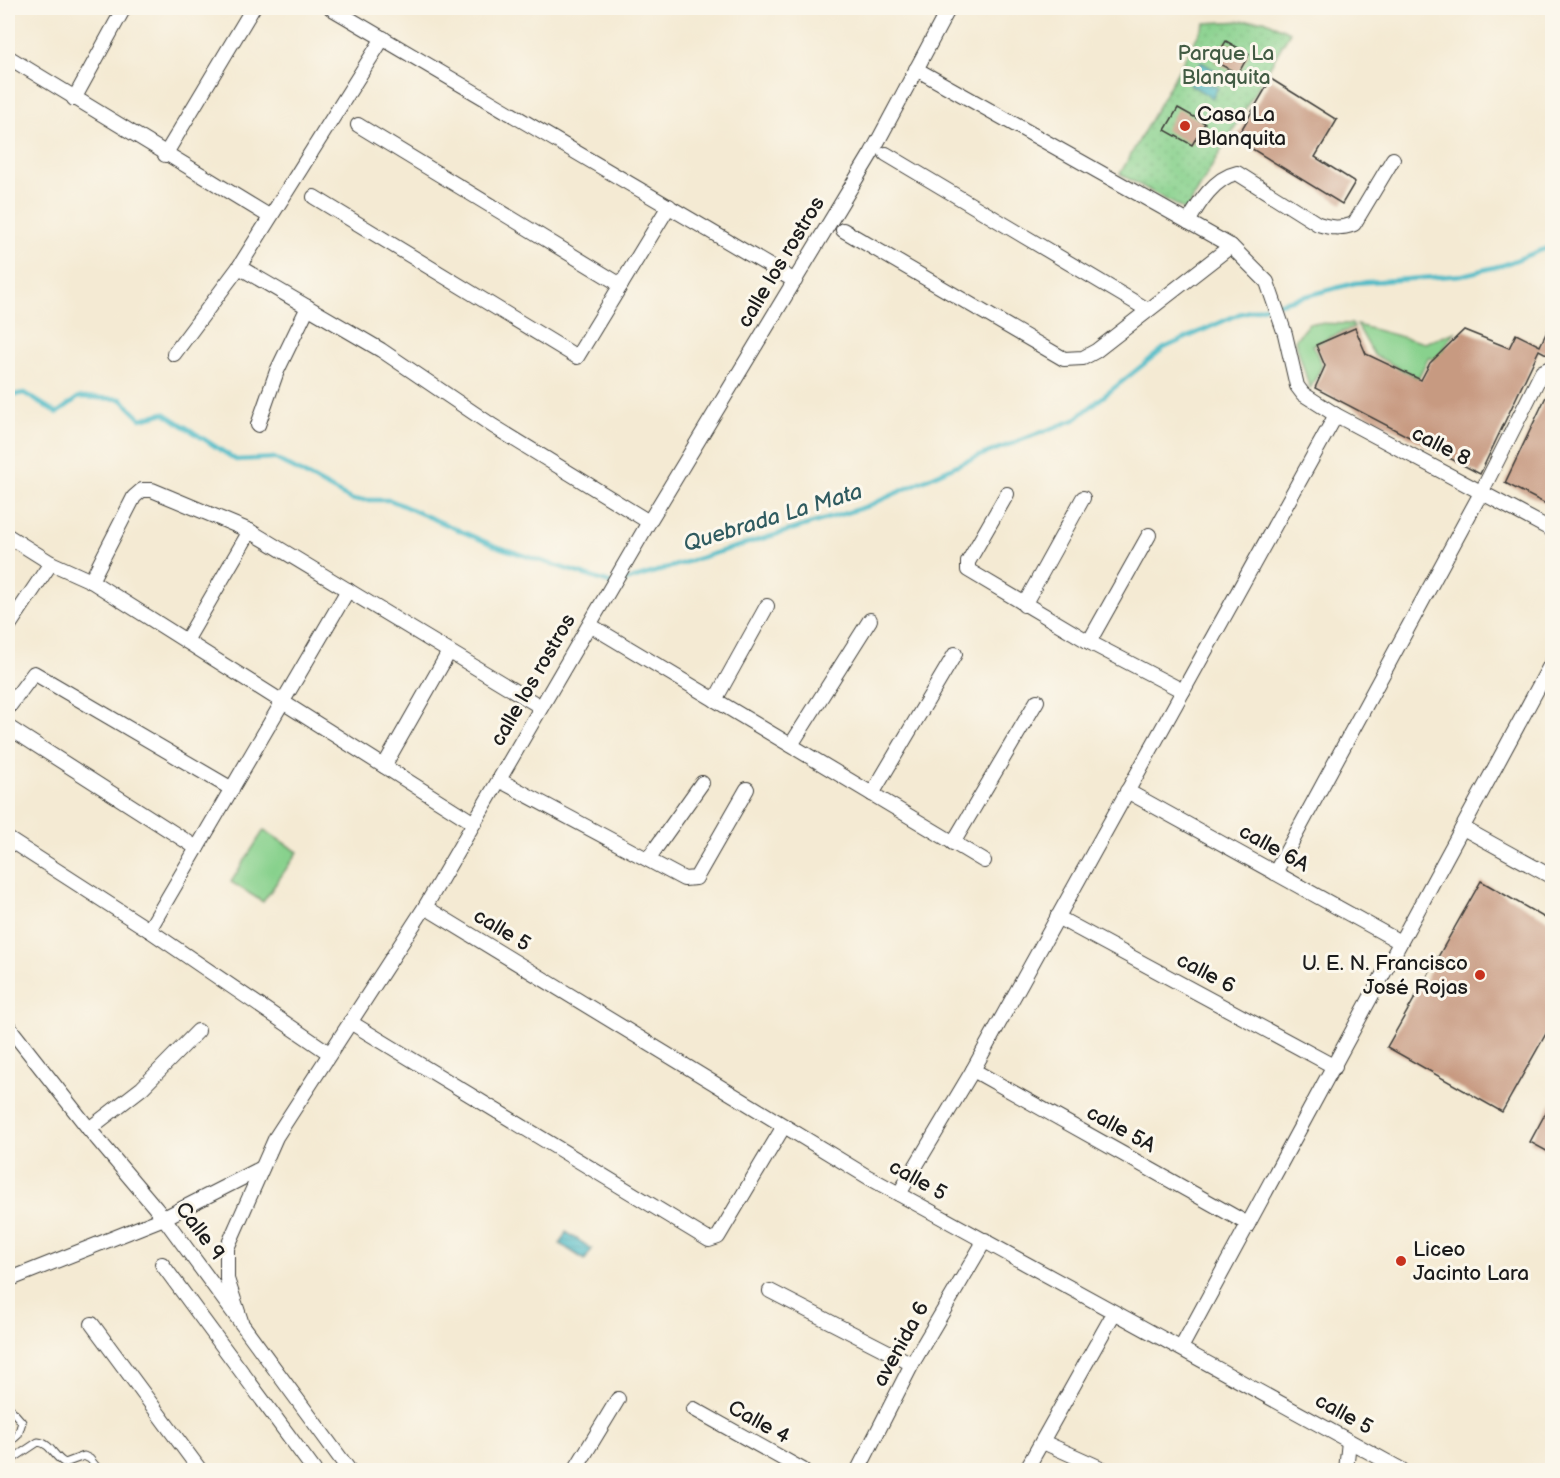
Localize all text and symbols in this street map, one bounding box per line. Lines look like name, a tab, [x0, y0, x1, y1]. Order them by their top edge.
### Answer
park label: Parque La Blanquita	[1178, 41, 1274, 90]
place label: Casa La Blanquita	[1197, 102, 1286, 151]
marker: Casa La Blanquita	[1178, 119, 1192, 133]
street label: calle los rostros	[732, 192, 830, 332]
street label: calle 8	[1407, 421, 1475, 471]
water label: Quebrada La Mata	[680, 478, 866, 558]
street label: calle los rostros	[485, 610, 581, 750]
street label: calle 6A	[1235, 819, 1313, 877]
street label: calle 5	[469, 903, 535, 957]
street label: calle 6	[1172, 947, 1240, 999]
place label: U. E. N. Francisco José Rojas	[1302, 951, 1468, 1000]
marker: U. E. N. Francisco José Rojas	[1473, 968, 1487, 982]
street label: calle 5A	[1082, 1100, 1160, 1158]
street label: calle 5	[885, 1154, 951, 1206]
street label: Calle 9	[170, 1197, 230, 1265]
place label: Liceo Jacinto Lara	[1413, 1237, 1529, 1286]
marker: Liceo Jacinto Lara	[1394, 1254, 1408, 1268]
street label: avenida 6	[867, 1297, 935, 1391]
street label: calle 5	[1311, 1388, 1377, 1440]
street label: Calle 4	[724, 1395, 795, 1449]

